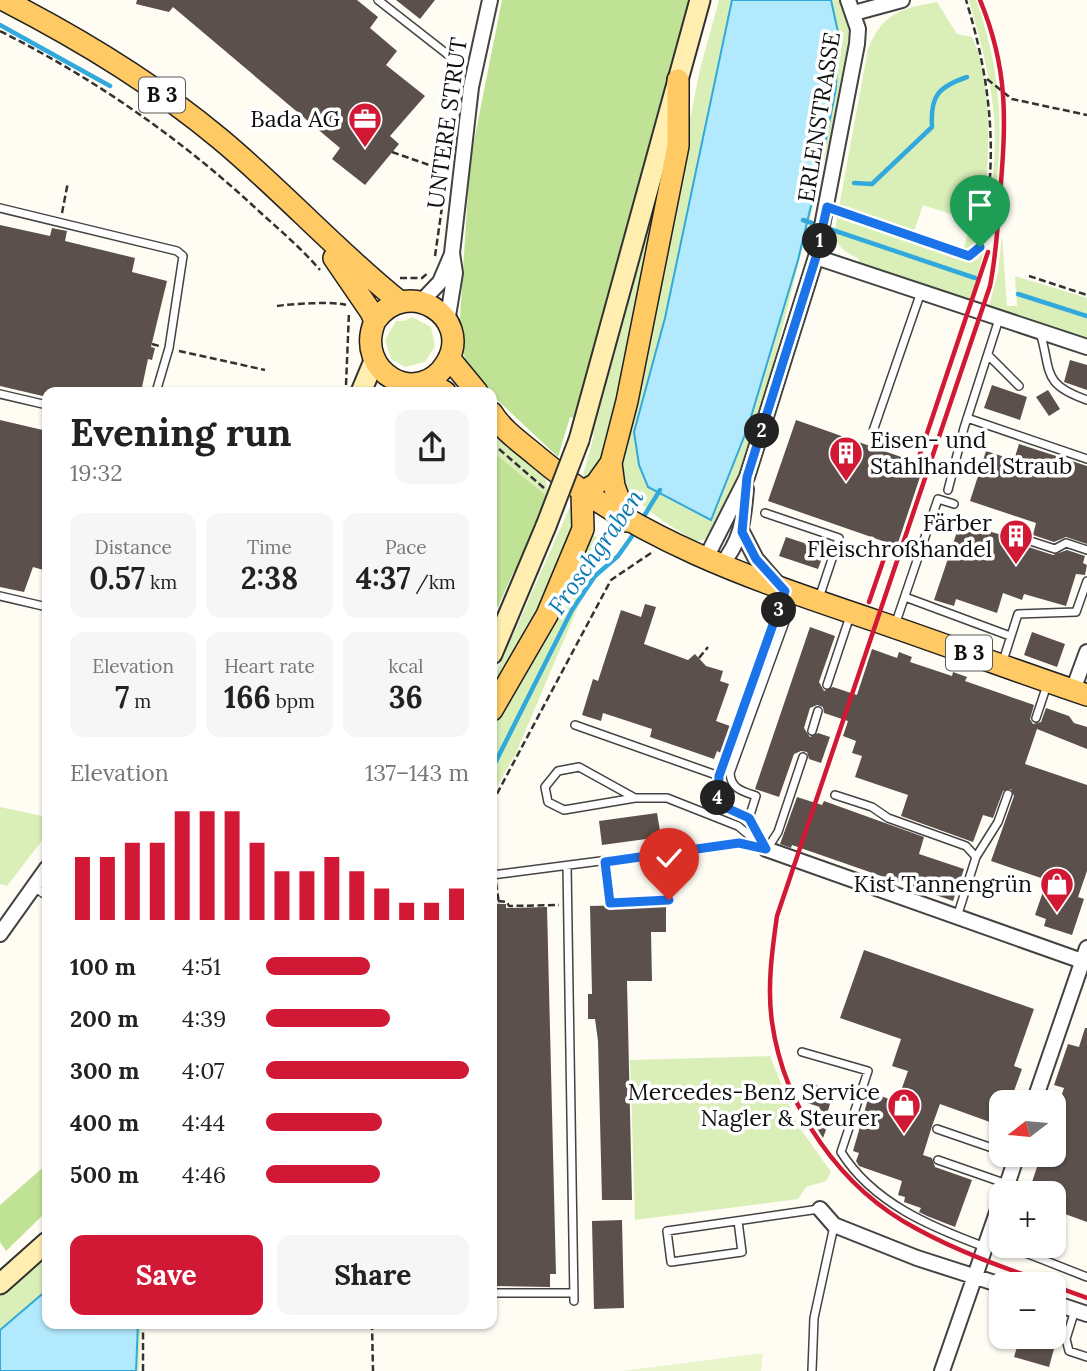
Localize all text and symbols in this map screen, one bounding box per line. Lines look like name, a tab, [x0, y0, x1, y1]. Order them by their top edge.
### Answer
street label: ERLENSTRASSE	[791, 30, 846, 204]
street label: UNTERE STRUT	[420, 35, 473, 210]
road number: B 3	[139, 78, 185, 112]
office icon: Bada AG	[346, 100, 384, 149]
place label: Bada AG	[250, 104, 340, 133]
pin	[950, 175, 1010, 247]
icon: arrive	[961, 186, 999, 224]
pin: 1	[802, 224, 838, 258]
text: 1	[816, 228, 823, 252]
text: Evening run	[70, 408, 292, 456]
button: share	[395, 410, 469, 484]
pin: 2	[744, 414, 780, 448]
text: 2	[756, 418, 767, 442]
place label: Eisen- und Stahlhandel Straub	[870, 425, 1072, 480]
building icon: Eisen- und Stahlhandel Straub	[827, 434, 865, 483]
text: 19:32	[70, 458, 123, 487]
water label: Froschgraben	[541, 483, 650, 620]
place label: Färber Fleischroßhandel	[807, 508, 992, 563]
building icon: Färber Fleischroßhandel	[997, 517, 1035, 566]
text: Distance	[95, 535, 172, 559]
text: Time	[247, 535, 292, 559]
text: Pace	[385, 535, 427, 559]
text: 0.57	[89, 559, 145, 597]
text: 2:38	[241, 559, 298, 597]
text: 4:37	[356, 559, 411, 597]
text: km	[145, 570, 177, 594]
text: /km	[411, 570, 456, 594]
pin: 3	[762, 592, 796, 628]
text: 3	[773, 597, 784, 621]
road number: B 3	[946, 636, 992, 670]
text: Elevation	[92, 654, 174, 678]
text: Heart rate	[224, 654, 315, 678]
text: kcal	[388, 654, 423, 678]
text: 7	[115, 678, 129, 716]
text: 166	[224, 678, 271, 716]
text: 36	[389, 678, 423, 716]
text: m	[129, 689, 151, 713]
text: bpm	[271, 689, 315, 713]
text: Elevation	[70, 758, 169, 787]
text: 137–143 m	[365, 758, 469, 787]
pin: 4	[700, 780, 736, 816]
text: 4	[712, 785, 723, 809]
pin	[639, 828, 699, 900]
icon: check	[650, 839, 688, 877]
shop icon: Kist Tannengrün	[1038, 865, 1076, 914]
place label: Kist Tannengrün	[853, 869, 1032, 898]
text: 100 m	[70, 952, 136, 981]
text: 4:51	[182, 952, 221, 981]
text: 200 m	[70, 1004, 139, 1033]
text: 4:39	[182, 1004, 226, 1033]
text: 300 m	[70, 1056, 139, 1085]
text: 4:07	[182, 1056, 225, 1085]
place label: Mercedes-Benz Service Nagler & Steurer	[628, 1077, 880, 1132]
shop icon: Mercedes-Benz Service Nagler & Steurer	[885, 1086, 923, 1135]
north arrow	[989, 1090, 1066, 1167]
map controls	[989, 1090, 1066, 1349]
text: 400 m	[70, 1108, 139, 1137]
text: 4:44	[182, 1108, 225, 1137]
text: 500 m	[70, 1160, 139, 1189]
text: 4:46	[182, 1160, 226, 1189]
button: +	[989, 1181, 1066, 1258]
button: Save	[70, 1235, 263, 1315]
button: Share	[277, 1235, 469, 1315]
button: −	[989, 1272, 1066, 1349]

